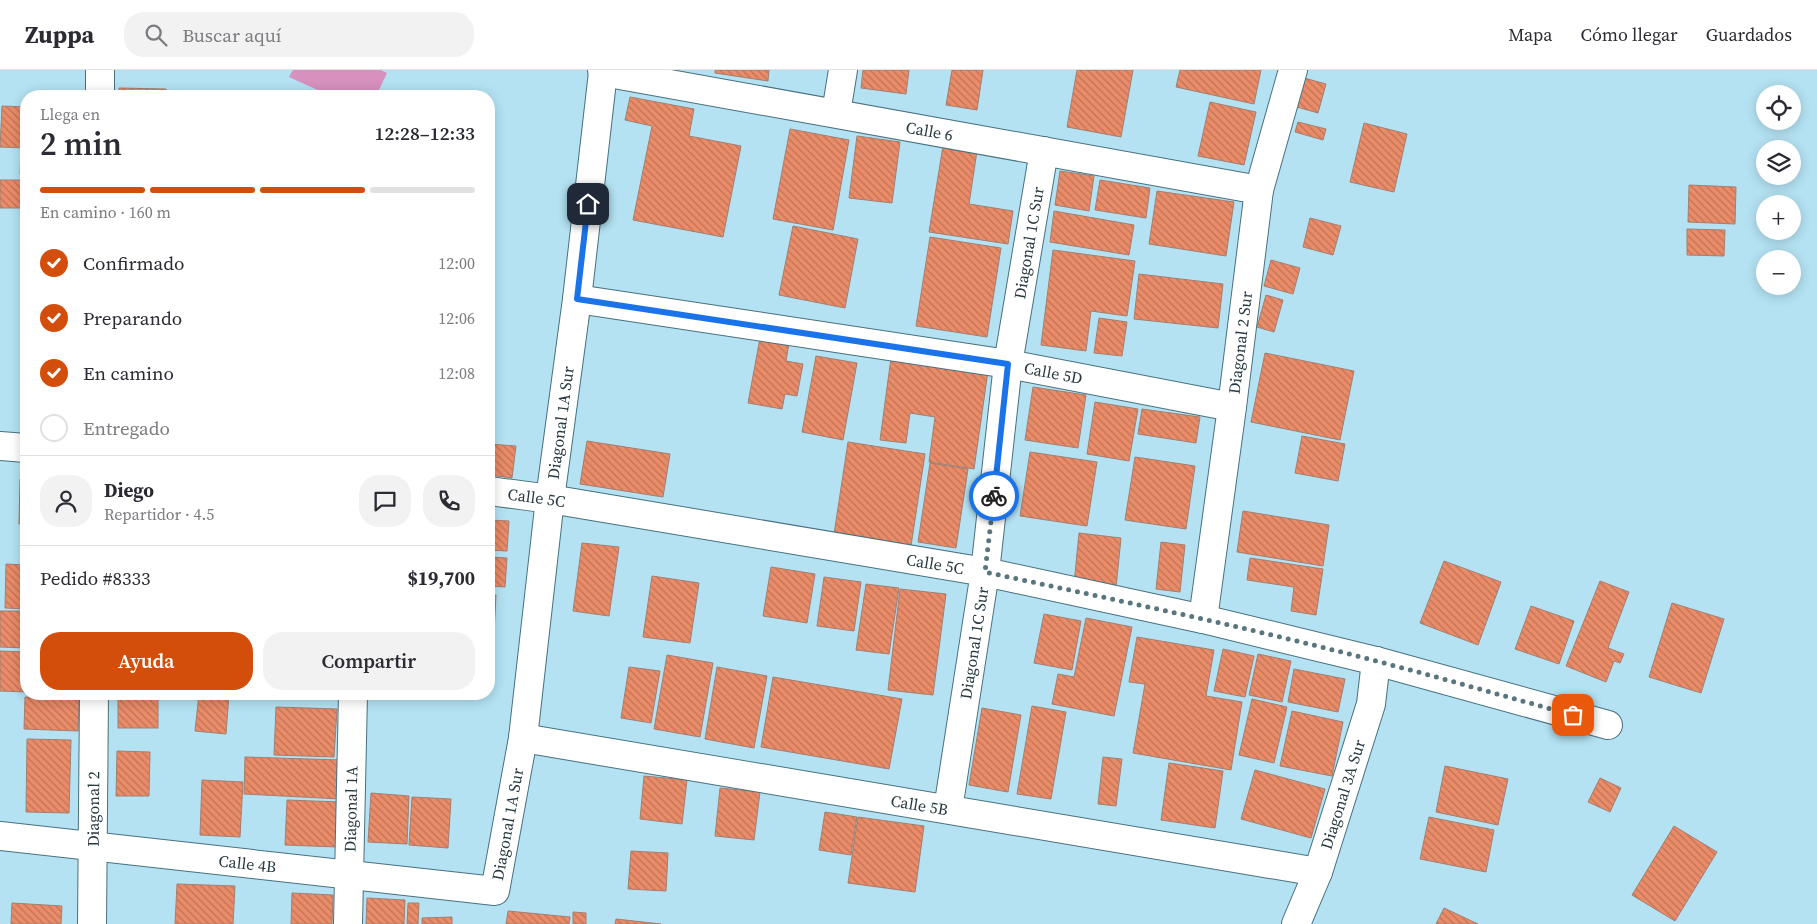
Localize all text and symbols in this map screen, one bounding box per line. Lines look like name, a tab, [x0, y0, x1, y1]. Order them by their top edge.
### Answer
search box	[124, 12, 474, 57]
text: Zuppa	[25, 18, 94, 51]
icon: search	[142, 21, 170, 49]
text: Buscar aquí	[182, 22, 281, 48]
text: Mapa	[1508, 22, 1553, 47]
text: Cómo llegar	[1581, 22, 1678, 47]
text: Guardados	[1706, 22, 1792, 47]
map controls	[1756, 85, 1801, 295]
button: locate	[1756, 85, 1801, 130]
text: Llega en	[40, 103, 100, 125]
street label: Calle 6	[904, 116, 955, 146]
text: 12:28–12:33	[375, 120, 475, 146]
text: 2 min	[40, 122, 122, 166]
button: layers	[1756, 140, 1801, 185]
pin	[567, 183, 609, 225]
street label: Diagonal 1C Sur	[1008, 185, 1049, 301]
icon: home	[574, 190, 602, 218]
button: +	[1756, 195, 1801, 240]
text: En camino · 160 m	[40, 201, 171, 223]
icon: check	[40, 249, 68, 277]
text: Confirmado	[83, 250, 185, 276]
button: −	[1756, 250, 1801, 295]
text: 12:00	[438, 252, 475, 274]
street label: Diagonal 2 Sur	[1223, 290, 1257, 395]
icon: check	[40, 304, 68, 332]
text: Preparando	[83, 305, 182, 331]
text: 12:06	[438, 307, 475, 329]
street label: Calle 5D	[1022, 356, 1084, 389]
icon: check	[40, 359, 68, 387]
text: En camino	[83, 360, 174, 386]
text: 12:08	[438, 362, 475, 384]
street label: Diagonal 1A Sur	[542, 365, 579, 481]
text: Entregado	[83, 415, 170, 441]
courier	[969, 471, 1019, 521]
button: person	[40, 475, 92, 527]
button: chat	[359, 475, 411, 527]
button: phone	[423, 475, 475, 527]
text: Diego	[104, 477, 154, 503]
icon: bike	[980, 482, 1008, 510]
street label: Calle 5C	[506, 483, 567, 512]
text: Repartidor · 4.5	[104, 503, 214, 525]
street label: Calle 5C	[905, 548, 965, 579]
text: Pedido #8333	[40, 565, 151, 591]
text: $19,700	[408, 565, 475, 591]
street label: Diagonal 1C Sur	[954, 585, 994, 701]
button: Ayuda	[40, 632, 253, 690]
button: Compartir	[263, 632, 475, 690]
pin	[1552, 694, 1594, 736]
icon: bag	[1559, 701, 1587, 729]
street label: Diagonal 3A Sur	[1315, 736, 1370, 852]
street label: Diagonal 1A	[339, 765, 362, 852]
street label: Diagonal 1A Sur	[486, 766, 528, 882]
street label: Diagonal 2	[82, 771, 104, 847]
street label: Calle 5B	[889, 789, 950, 820]
street label: Calle 4B	[218, 849, 277, 878]

